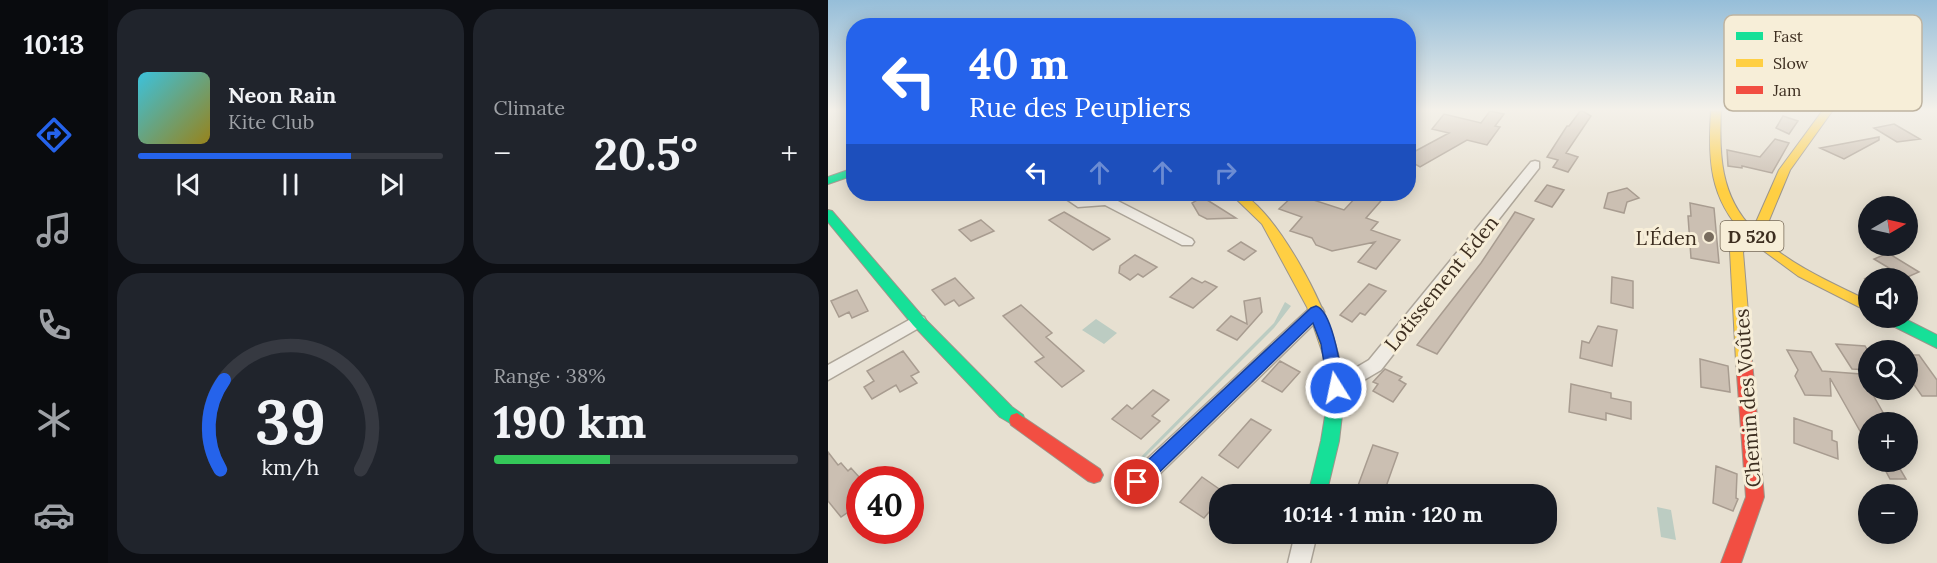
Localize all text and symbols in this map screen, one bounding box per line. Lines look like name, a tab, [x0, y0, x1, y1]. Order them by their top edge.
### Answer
legend	[1724, 15, 1922, 111]
text: Fast	[1773, 26, 1804, 46]
text: 10:13	[24, 27, 84, 61]
text: 40 m	[969, 37, 1068, 91]
icon: left	[870, 42, 948, 120]
text: Slow	[1773, 53, 1809, 73]
text: Jam	[1772, 80, 1801, 100]
text: Neon Rain	[228, 81, 336, 109]
text: Rue des Peupliers	[969, 90, 1191, 124]
text: Climate	[494, 95, 565, 120]
text: Kite Club	[228, 109, 314, 134]
icon: directions	[33, 114, 75, 156]
text: 20.5°	[594, 125, 698, 182]
text: −	[494, 132, 511, 174]
text: +	[780, 132, 798, 174]
icon: left	[1020, 156, 1053, 189]
icon: ahead	[1083, 156, 1116, 189]
icon: ahead	[1146, 156, 1179, 189]
icon: right	[1209, 156, 1242, 189]
icon: previous	[172, 168, 205, 201]
icon: pause	[274, 168, 307, 201]
icon: next	[375, 168, 408, 201]
north arrow	[1858, 196, 1918, 256]
map controls	[1858, 196, 1918, 544]
icon: music	[33, 209, 75, 251]
street label: Lotissement Eden	[1379, 210, 1503, 356]
road number: D 520	[1720, 221, 1784, 251]
place label: L'Éden	[1636, 225, 1697, 250]
marker: L'Éden	[1702, 230, 1716, 244]
button: sound	[1858, 268, 1918, 328]
icon: phone	[33, 304, 75, 346]
street label: Chemin des Voûtes	[1728, 308, 1766, 488]
button: search	[1858, 340, 1918, 400]
position arrow	[1304, 356, 1368, 420]
text: Range · 38%	[494, 363, 606, 388]
text: 39	[255, 381, 326, 461]
text: 190 km	[494, 393, 646, 450]
icon: climate	[33, 399, 75, 441]
button: +	[1858, 412, 1918, 472]
text: km/h	[261, 454, 319, 482]
pin	[1111, 456, 1162, 507]
icon: arrive	[1120, 465, 1153, 498]
speed limit sign: 40	[846, 466, 924, 544]
button: −	[1858, 484, 1918, 544]
icon: car	[33, 494, 75, 536]
text: 10:14 · 1 min · 120 m	[1283, 500, 1483, 528]

